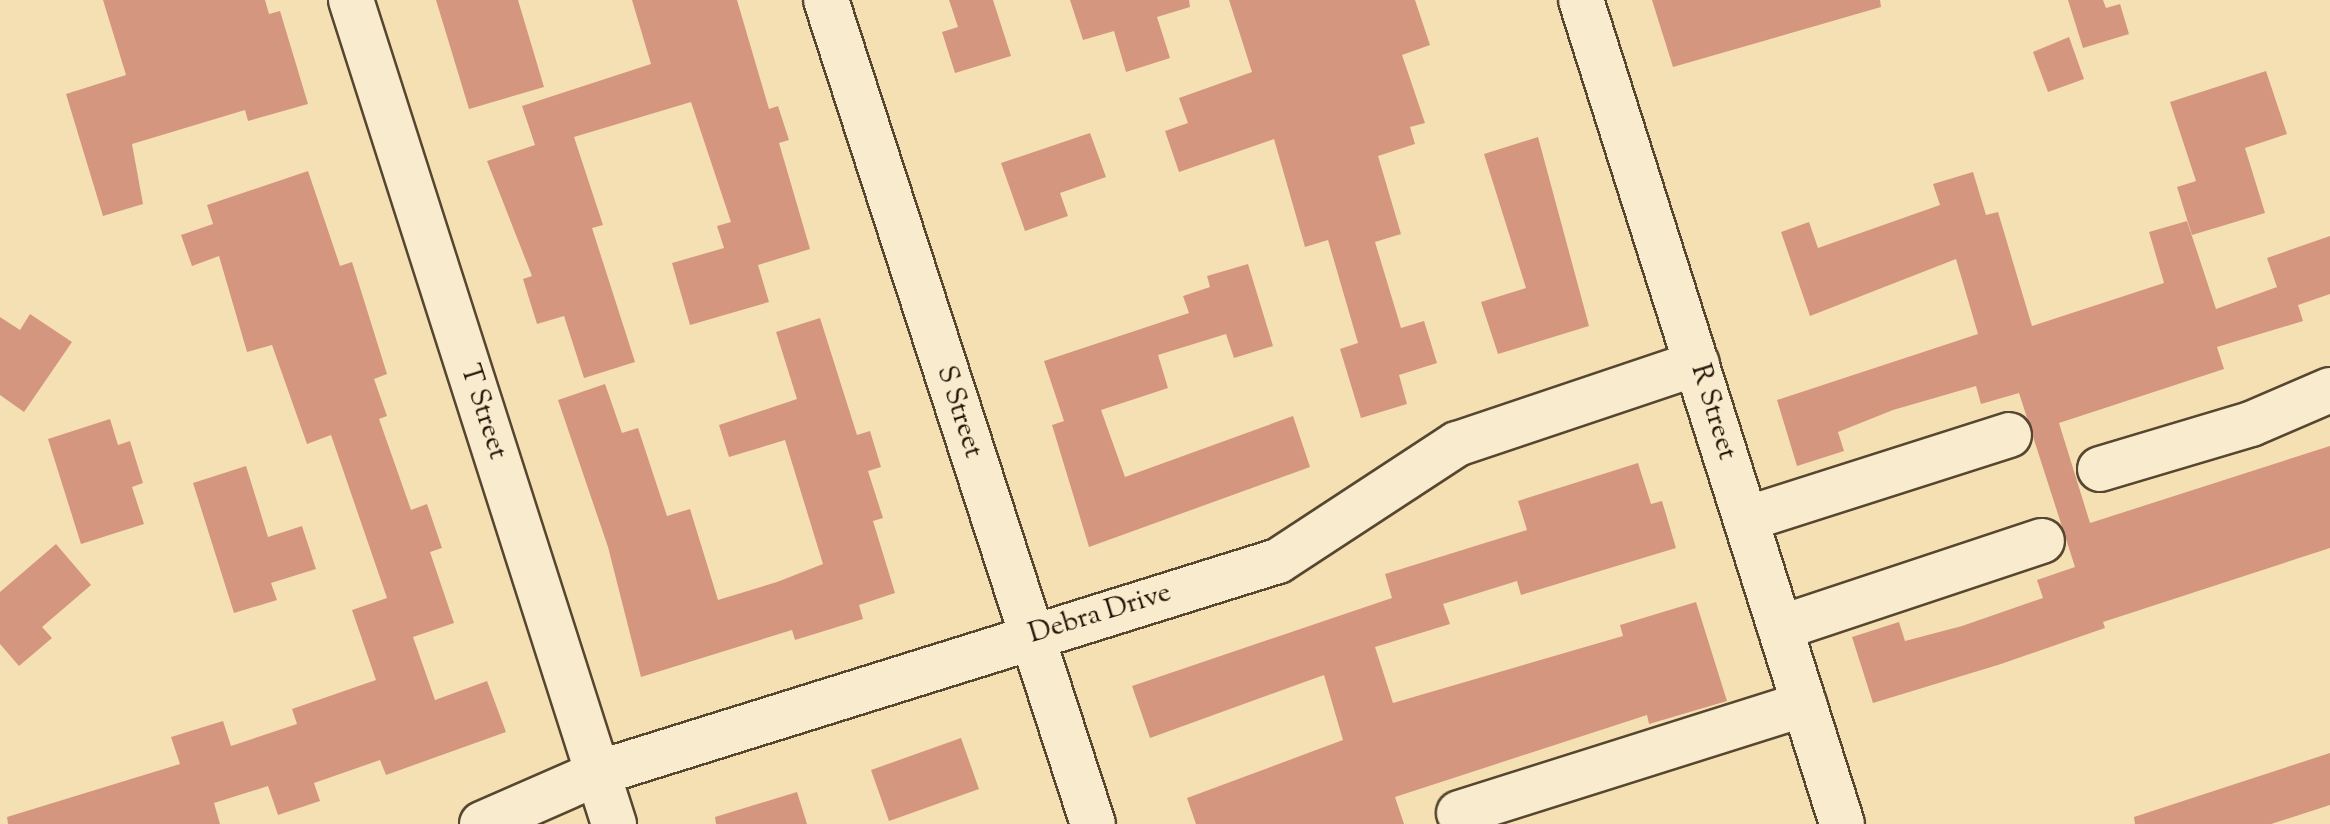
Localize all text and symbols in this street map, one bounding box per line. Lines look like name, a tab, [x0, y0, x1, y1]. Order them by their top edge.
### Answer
street label: T Street	[452, 360, 514, 464]
street label: R Street	[1683, 360, 1743, 464]
street label: S Street	[928, 362, 990, 462]
street label: Debra Drive	[1025, 576, 1175, 652]

